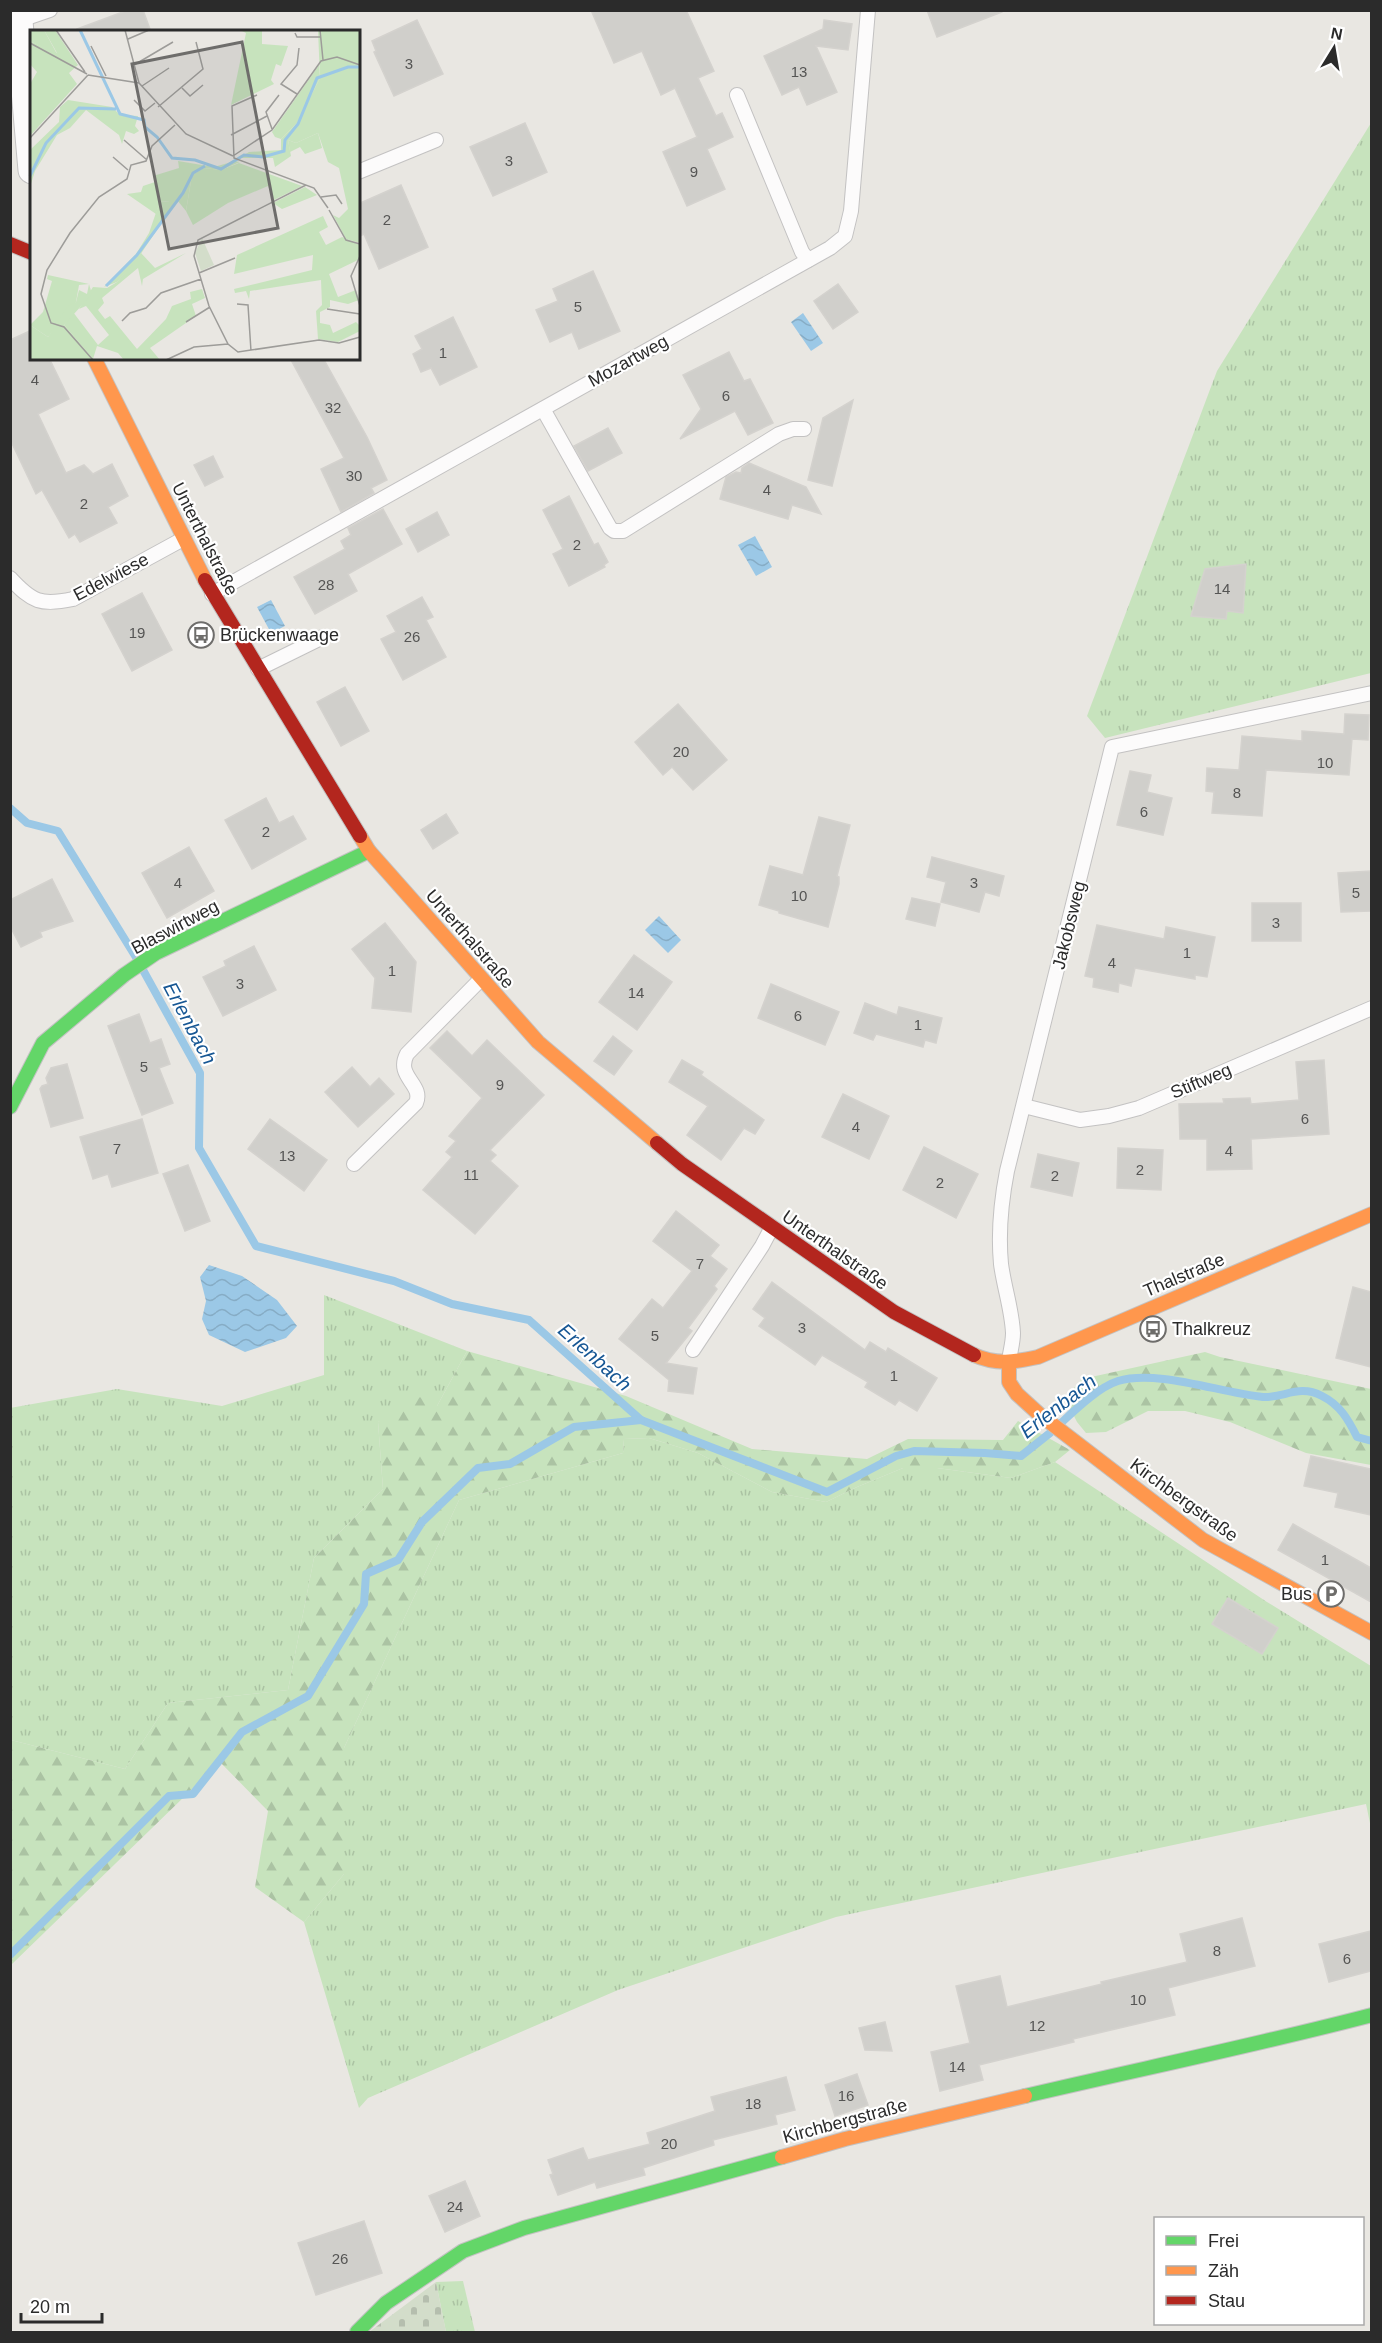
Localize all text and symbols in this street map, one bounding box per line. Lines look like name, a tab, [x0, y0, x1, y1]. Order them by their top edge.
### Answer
north arrow	[1304, 18, 1364, 78]
text: N	[1329, 24, 1344, 43]
inset map	[30, 30, 360, 360]
house number: 3	[405, 55, 413, 72]
house number: 13	[791, 63, 807, 80]
house number: 3	[505, 152, 513, 169]
house number: 9	[690, 163, 698, 180]
house number: 2	[383, 211, 391, 228]
house number: 5	[574, 298, 582, 315]
street label: Mozartweg	[585, 331, 671, 391]
house number: 1	[439, 344, 447, 361]
house number: 4	[31, 371, 39, 388]
house number: 6	[722, 387, 730, 404]
house number: 32	[325, 399, 341, 416]
house number: 30	[346, 467, 362, 484]
street label: Unterthalstraße	[168, 479, 242, 599]
house number: 4	[763, 481, 771, 498]
house number: 2	[80, 495, 88, 512]
house number: 2	[573, 536, 581, 553]
street label: Edelwiese	[70, 549, 152, 605]
house number: 28	[318, 576, 334, 593]
house number: 14	[1214, 580, 1230, 597]
bus stop icon: Brückenwaage	[186, 620, 216, 650]
house number: 19	[129, 624, 145, 641]
place label: Brückenwaage	[220, 625, 339, 645]
house number: 26	[404, 628, 420, 645]
house number: 20	[673, 743, 689, 760]
house number: 10	[1317, 754, 1333, 771]
house number: 8	[1233, 784, 1241, 801]
house number: 6	[1140, 803, 1148, 820]
house number: 2	[262, 823, 270, 840]
house number: 4	[174, 874, 182, 891]
house number: 3	[970, 874, 978, 891]
street label: Jakobsweg	[1048, 879, 1090, 971]
house number: 5	[1352, 884, 1360, 901]
street label: Unterthalstraße	[422, 886, 518, 992]
house number: 10	[791, 887, 807, 904]
street label: Blaswirtweg	[128, 896, 222, 958]
house number: 3	[1272, 914, 1280, 931]
house number: 1	[1183, 944, 1191, 961]
house number: 4	[1108, 954, 1116, 971]
house number: 1	[388, 962, 396, 979]
house number: 3	[236, 975, 244, 992]
water label: Erlenbach	[159, 978, 221, 1068]
house number: 14	[628, 984, 644, 1001]
house number: 6	[794, 1007, 802, 1024]
house number: 1	[914, 1016, 922, 1033]
house number: 5	[140, 1058, 148, 1075]
street label: Stiftweg	[1168, 1059, 1234, 1103]
house number: 9	[496, 1076, 504, 1093]
house number: 6	[1301, 1110, 1309, 1127]
house number: 4	[852, 1118, 860, 1135]
house number: 7	[113, 1140, 121, 1157]
house number: 4	[1225, 1142, 1233, 1159]
house number: 13	[279, 1147, 295, 1164]
house number: 2	[1136, 1161, 1144, 1178]
house number: 11	[463, 1166, 479, 1183]
house number: 2	[1051, 1167, 1059, 1184]
house number: 2	[936, 1174, 944, 1191]
street label: Unterthalstraße	[778, 1206, 892, 1294]
street label: Thalstraße	[1140, 1249, 1228, 1301]
house number: 7	[696, 1255, 704, 1272]
bus stop icon: Thalkreuz	[1138, 1314, 1168, 1344]
water label: Erlenbach	[554, 1319, 636, 1395]
house number: 3	[798, 1319, 806, 1336]
place label: Thalkreuz	[1172, 1319, 1251, 1339]
house number: 5	[651, 1327, 659, 1344]
house number: 1	[890, 1367, 898, 1384]
water label: Erlenbach	[1016, 1370, 1100, 1442]
street label: Kirchbergstraße	[1126, 1454, 1242, 1546]
house number: 1	[1321, 1551, 1329, 1568]
parking icon: Bus	[1316, 1579, 1346, 1609]
place label: Bus	[1281, 1584, 1312, 1604]
house number: 8	[1213, 1942, 1221, 1959]
house number: 6	[1343, 1950, 1351, 1967]
house number: 10	[1130, 1991, 1146, 2008]
house number: 12	[1029, 2017, 1045, 2034]
house number: 14	[949, 2058, 965, 2075]
house number: 16	[838, 2087, 854, 2104]
house number: 18	[745, 2095, 761, 2112]
street label: Kirchbergstraße	[781, 2095, 909, 2147]
house number: 20	[661, 2135, 677, 2152]
house number: 24	[447, 2198, 463, 2215]
legend	[1154, 2217, 1364, 2325]
text: Frei	[1208, 2231, 1239, 2251]
house number: 26	[332, 2250, 348, 2267]
text: Zäh	[1208, 2261, 1239, 2281]
scale bar	[21, 2286, 102, 2324]
text: Stau	[1208, 2291, 1245, 2311]
text: 20 m	[30, 2297, 70, 2317]

